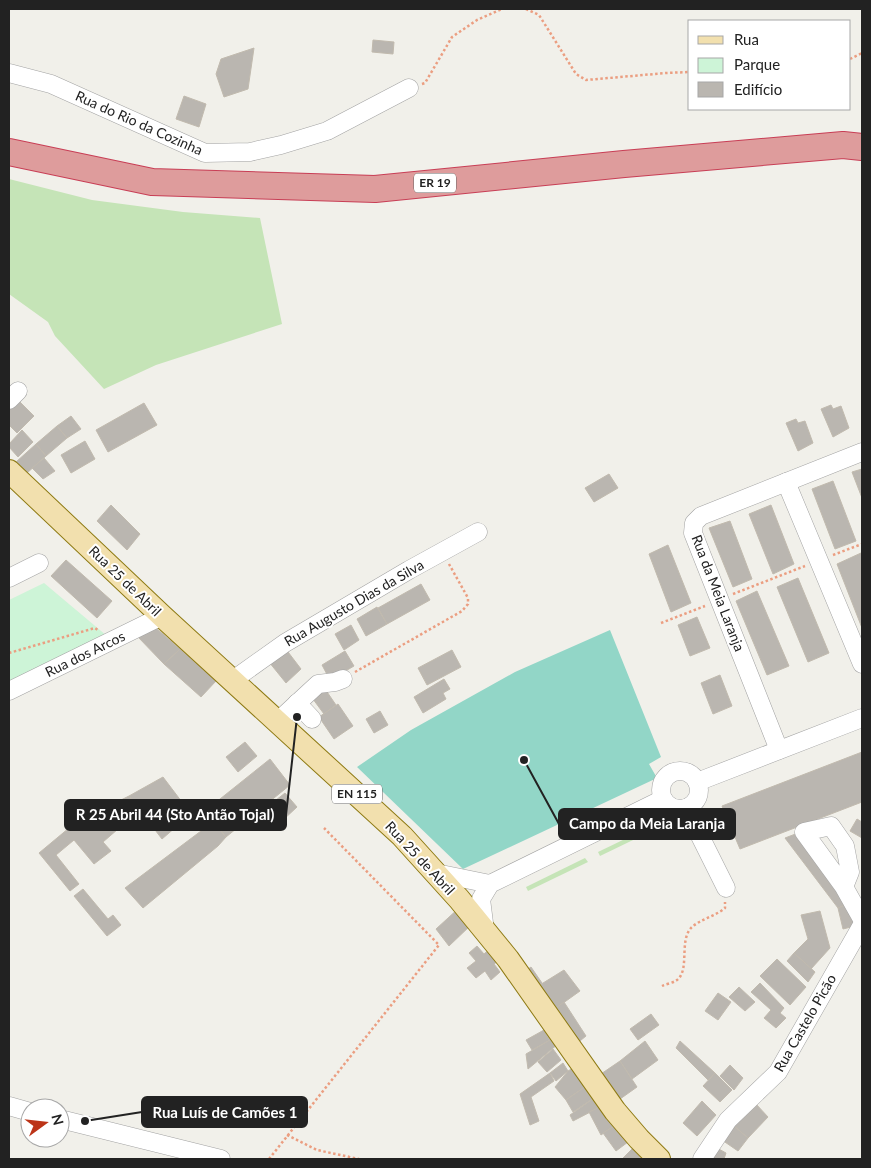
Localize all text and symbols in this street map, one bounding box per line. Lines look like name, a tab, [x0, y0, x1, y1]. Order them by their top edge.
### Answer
legend	[688, 20, 851, 110]
text: Rua	[734, 30, 759, 48]
text: Parque	[734, 55, 780, 73]
text: Edifício	[734, 80, 782, 98]
street label: Rua do Rio da Cozinha	[73, 87, 205, 158]
road number: ER 19	[414, 174, 456, 192]
street label: Rua da Meia Laranja	[688, 532, 749, 654]
street label: Rua 25 de Abril	[86, 542, 165, 619]
street label: Rua Augusto Dias da Silva	[281, 556, 427, 649]
street label: Rua dos Arcos	[42, 627, 127, 680]
road number: EN 115	[332, 784, 382, 804]
callout: R 25 Abril 44 (Sto Antão Tojal)	[65, 800, 286, 830]
text: R 25 Abril 44 (Sto Antão Tojal)	[76, 805, 274, 823]
callout: Campo da Meia Laranja	[559, 809, 735, 839]
text: Campo da Meia Laranja	[569, 814, 725, 832]
street label: Rua 25 de Abril	[382, 817, 459, 898]
street label: Rua Castelo Picão	[770, 971, 839, 1075]
callout: Rua Luís de Camões 1	[142, 1097, 307, 1127]
north arrow	[20, 1098, 70, 1148]
text: Rua Luís de Camões 1	[153, 1103, 297, 1121]
text: N	[48, 1112, 68, 1127]

